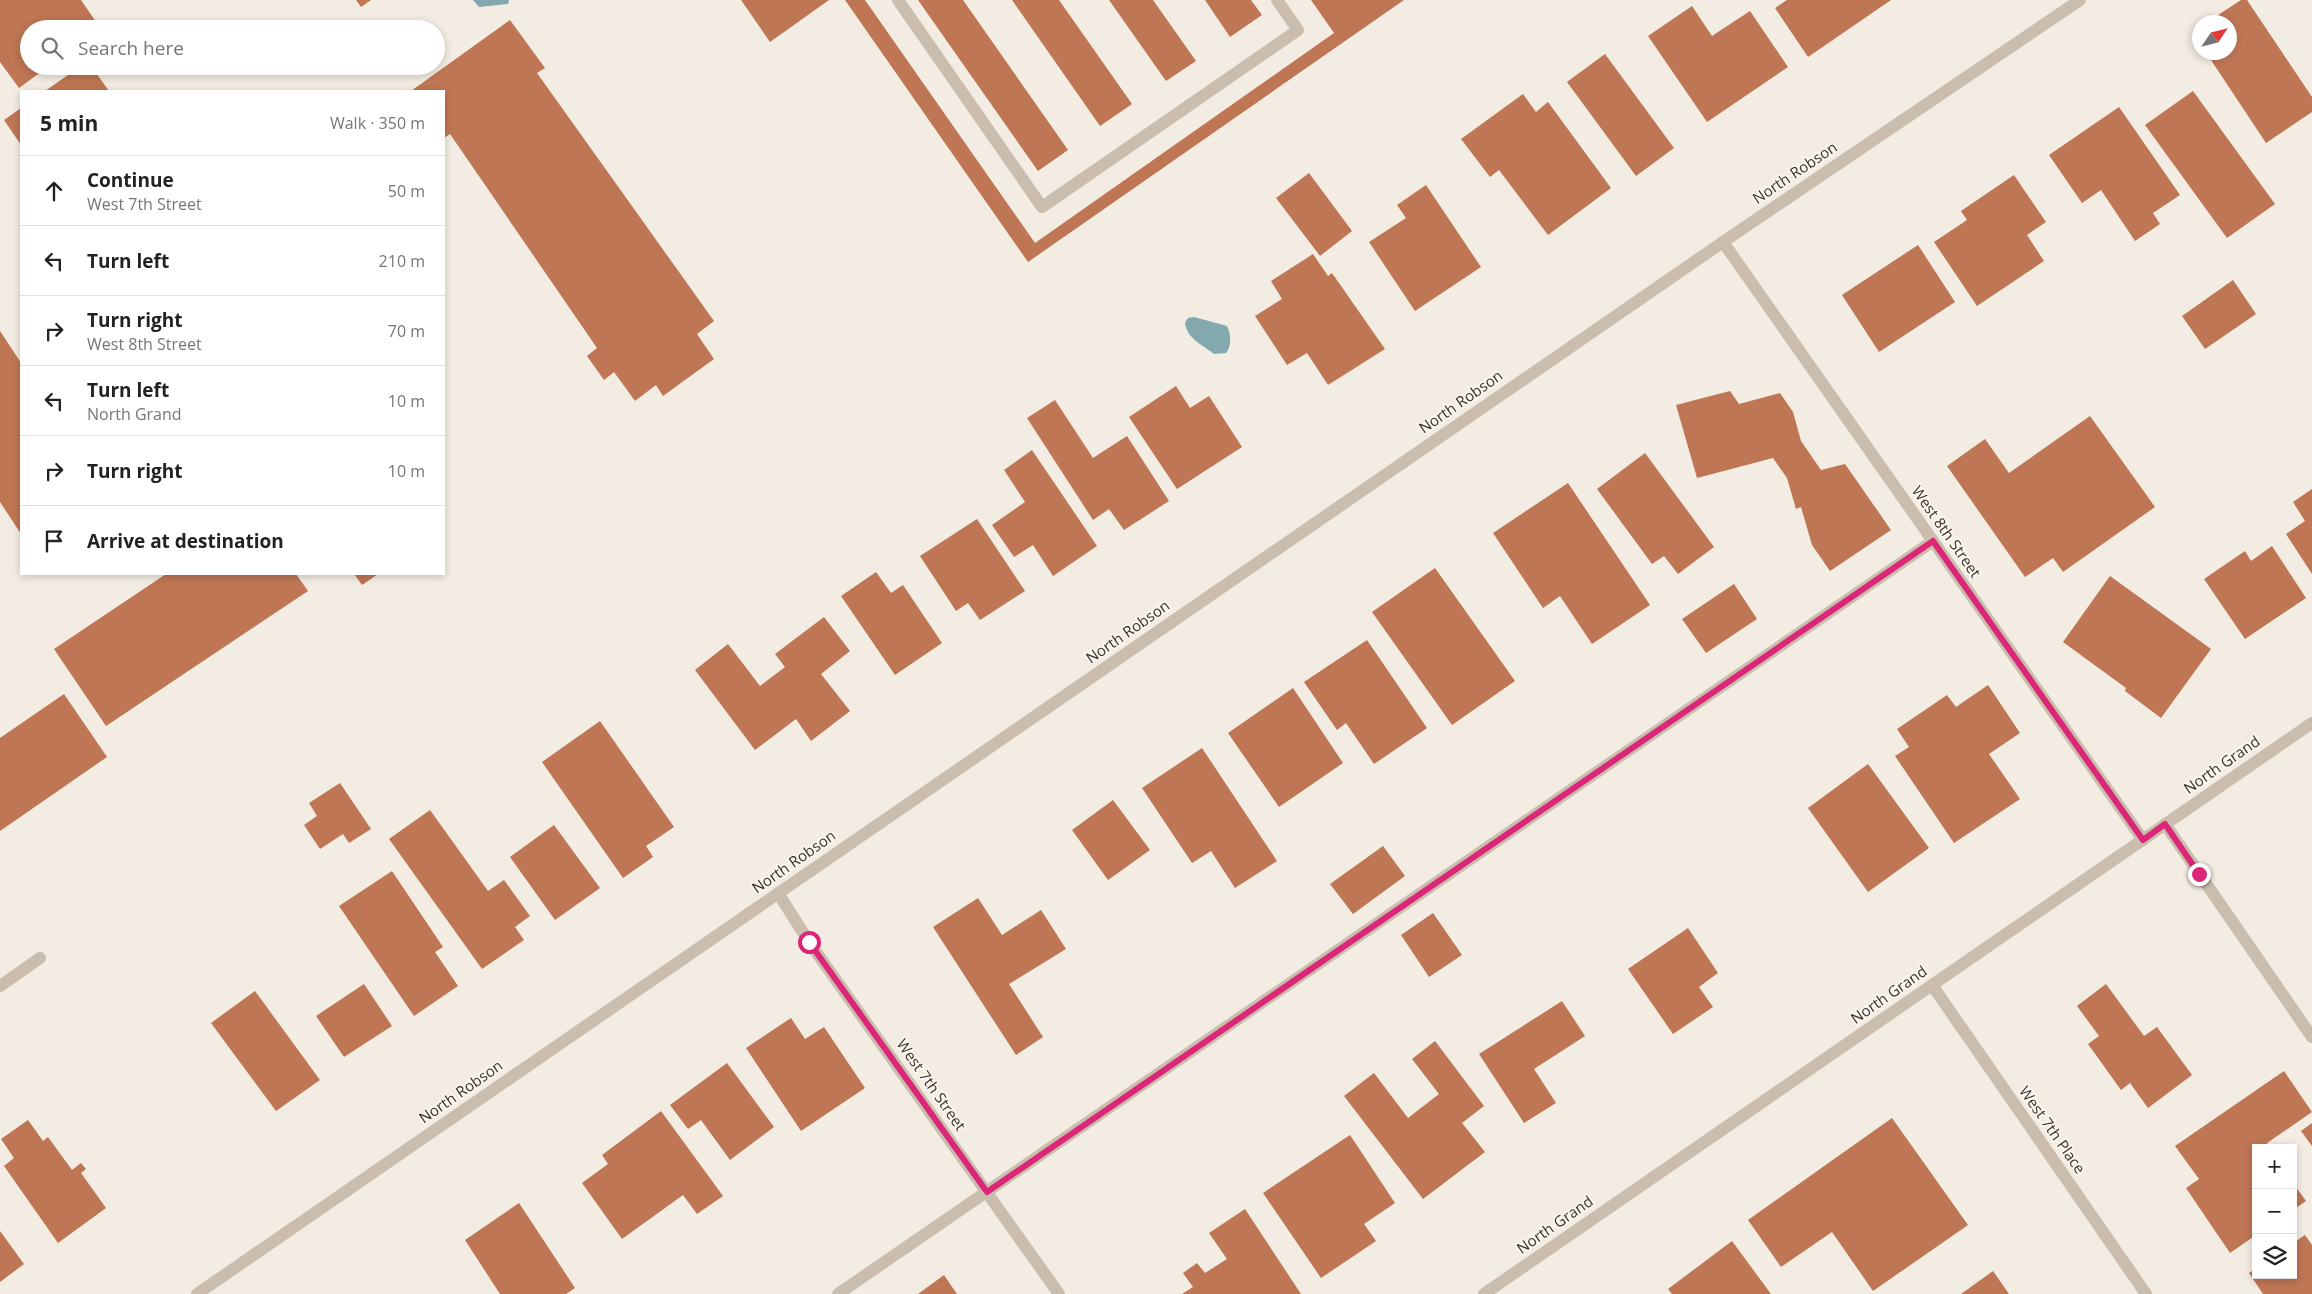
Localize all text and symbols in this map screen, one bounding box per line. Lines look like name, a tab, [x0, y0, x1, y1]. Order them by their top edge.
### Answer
north arrow	[2192, 15, 2237, 60]
search box	[20, 20, 445, 75]
icon: search	[38, 34, 66, 62]
text: Search here	[78, 35, 184, 61]
text: 5 min	[40, 109, 98, 137]
text: Walk · 350 m	[330, 112, 425, 134]
street label: North Robson	[1748, 137, 1841, 208]
text: Continue	[87, 167, 174, 193]
icon: ahead	[40, 177, 68, 205]
text: 50 m	[388, 180, 425, 202]
text: West 7th Street	[87, 193, 202, 215]
icon: left	[40, 247, 68, 275]
text: Turn left	[87, 248, 169, 274]
text: 210 m	[379, 250, 425, 272]
text: Turn right	[87, 307, 182, 333]
icon: right	[40, 317, 68, 345]
text: 70 m	[388, 320, 425, 342]
text: West 8th Street	[87, 333, 202, 355]
street label: North Robson	[1415, 365, 1506, 437]
text: Turn left	[87, 377, 169, 403]
icon: left	[40, 387, 68, 415]
text: 10 m	[388, 390, 425, 412]
text: North Grand	[87, 403, 182, 425]
icon: right	[40, 457, 68, 485]
text: Turn right	[87, 458, 182, 484]
text: 10 m	[388, 460, 425, 482]
street label: West 8th Street	[1908, 482, 1986, 581]
icon: arrive	[40, 527, 68, 555]
text: Arrive at destination	[87, 528, 284, 554]
street label: North Robson	[1082, 595, 1173, 667]
street label: North Grand	[2179, 731, 2263, 798]
street label: North Robson	[748, 825, 839, 897]
route end	[2188, 863, 2211, 886]
route start	[798, 931, 821, 954]
street label: North Grand	[1846, 961, 1930, 1028]
street label: West 7th Street	[893, 1035, 971, 1134]
street label: North Robson	[415, 1055, 506, 1127]
street label: West 7th Place	[2015, 1082, 2090, 1177]
map controls	[2252, 1144, 2297, 1279]
button: +	[2252, 1144, 2297, 1189]
button: −	[2252, 1189, 2297, 1234]
street label: North Grand	[1512, 1191, 1596, 1258]
button: layers	[2252, 1234, 2297, 1279]

